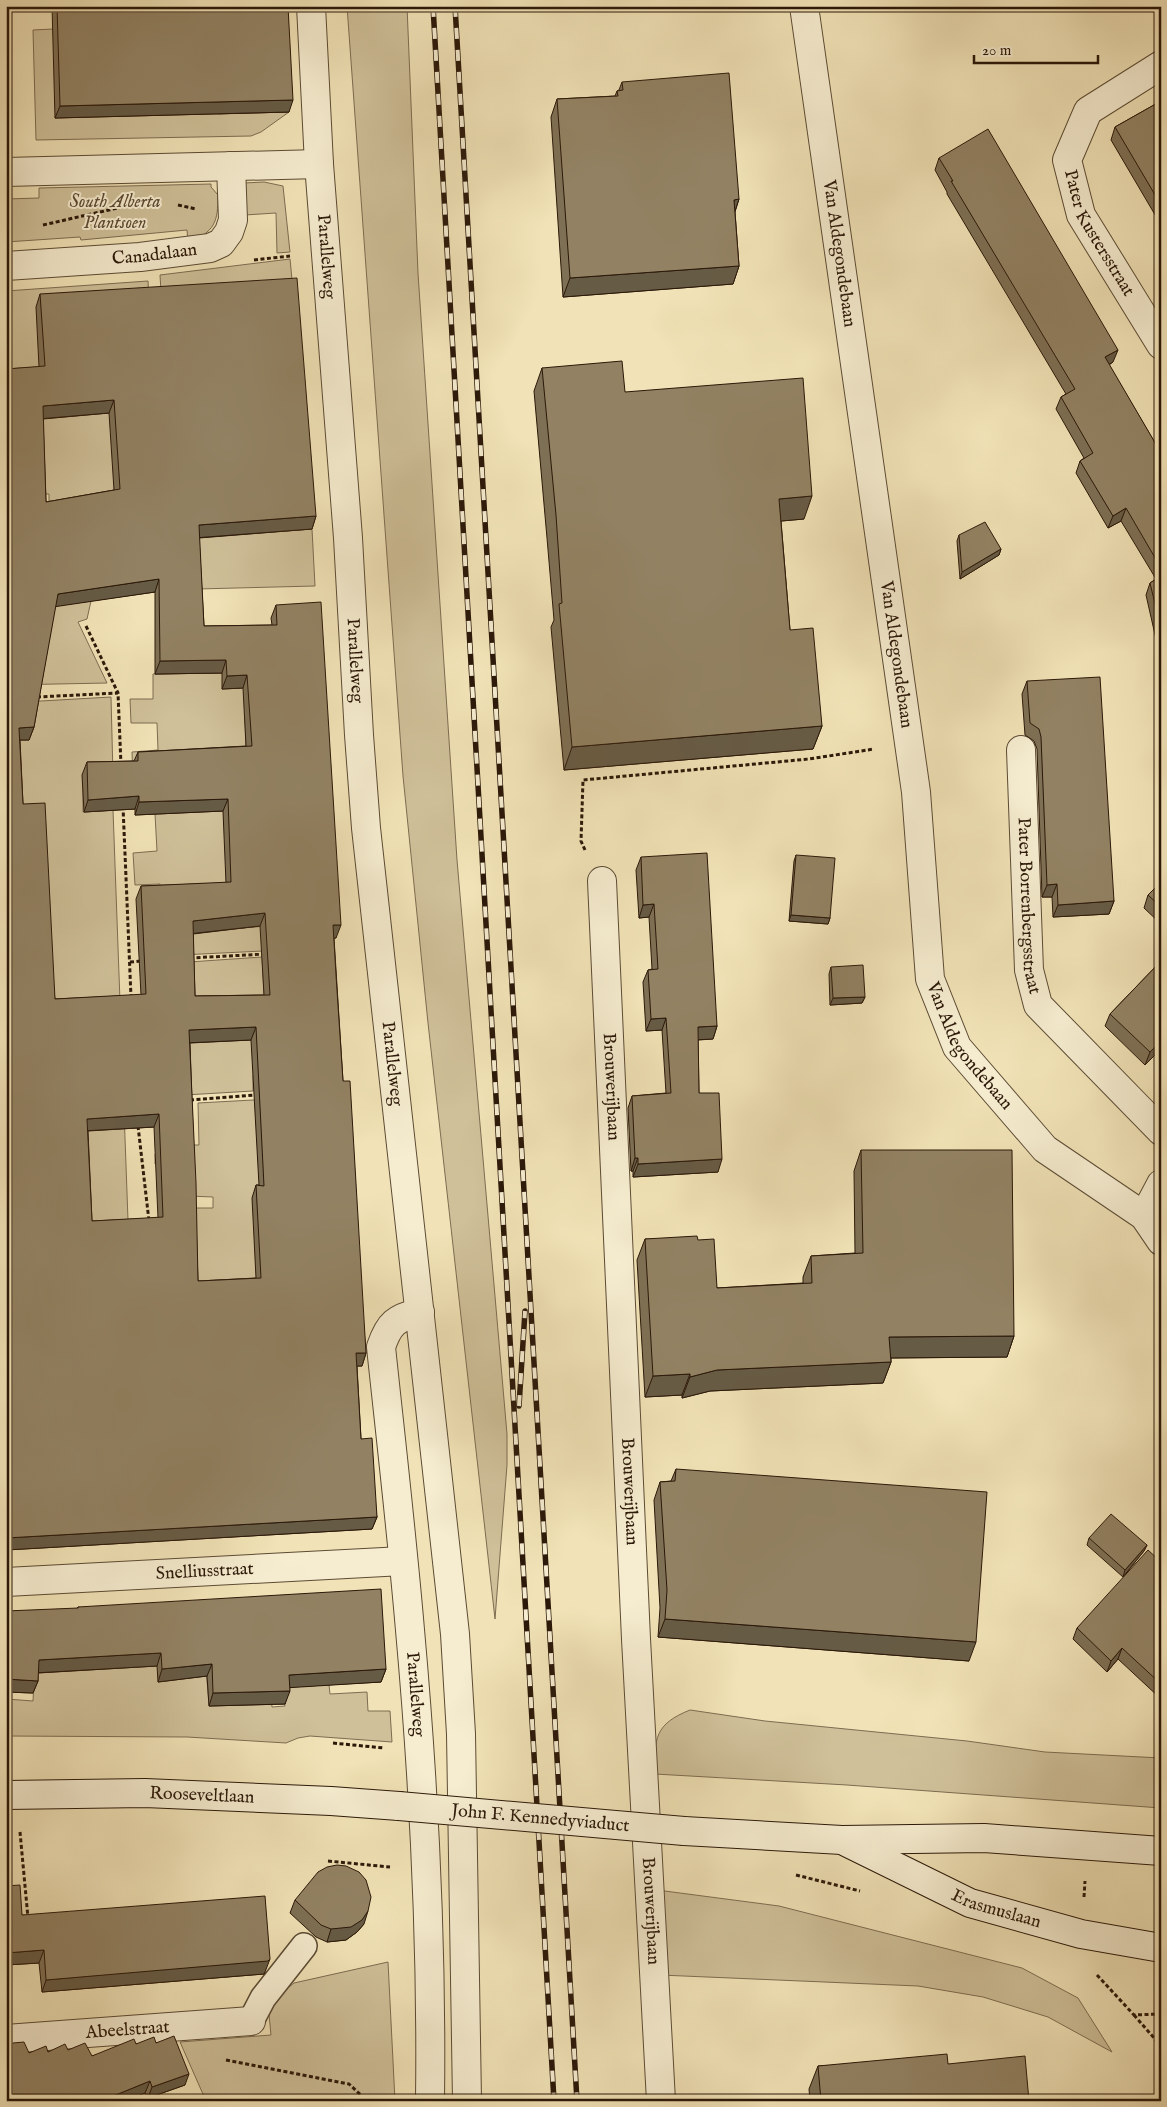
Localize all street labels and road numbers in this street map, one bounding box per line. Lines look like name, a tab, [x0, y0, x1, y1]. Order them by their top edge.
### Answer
street label: Pater Kustersstraat	[1058, 167, 1140, 301]
street label: Van Aldegondebaan	[817, 177, 861, 329]
street label: Parallelweg	[311, 213, 341, 300]
street label: Canadalaan	[111, 238, 199, 270]
street label: Van Aldegondebaan	[874, 578, 918, 730]
street label: Parallelweg	[341, 617, 369, 704]
street label: Pater Borrenbergsstraat	[1012, 817, 1046, 997]
street label: Van Aldegondebaan	[921, 978, 1018, 1115]
street label: Parallelweg	[376, 1020, 408, 1107]
street label: Brouwerijbaan	[597, 1032, 625, 1142]
street label: Brouwerijbaan	[615, 1437, 643, 1546]
street label: Snelliusstraat	[155, 1557, 254, 1586]
street label: Parallelweg	[400, 1651, 430, 1738]
street label: Rooseveltlaan	[149, 1782, 255, 1809]
street label: John F. Kennedyviaduct	[448, 1799, 630, 1838]
street label: Brouwerijbaan	[636, 1856, 665, 1966]
street label: Erasmuslaan	[947, 1884, 1044, 1934]
street label: Abeelstraat	[84, 2016, 170, 2045]

